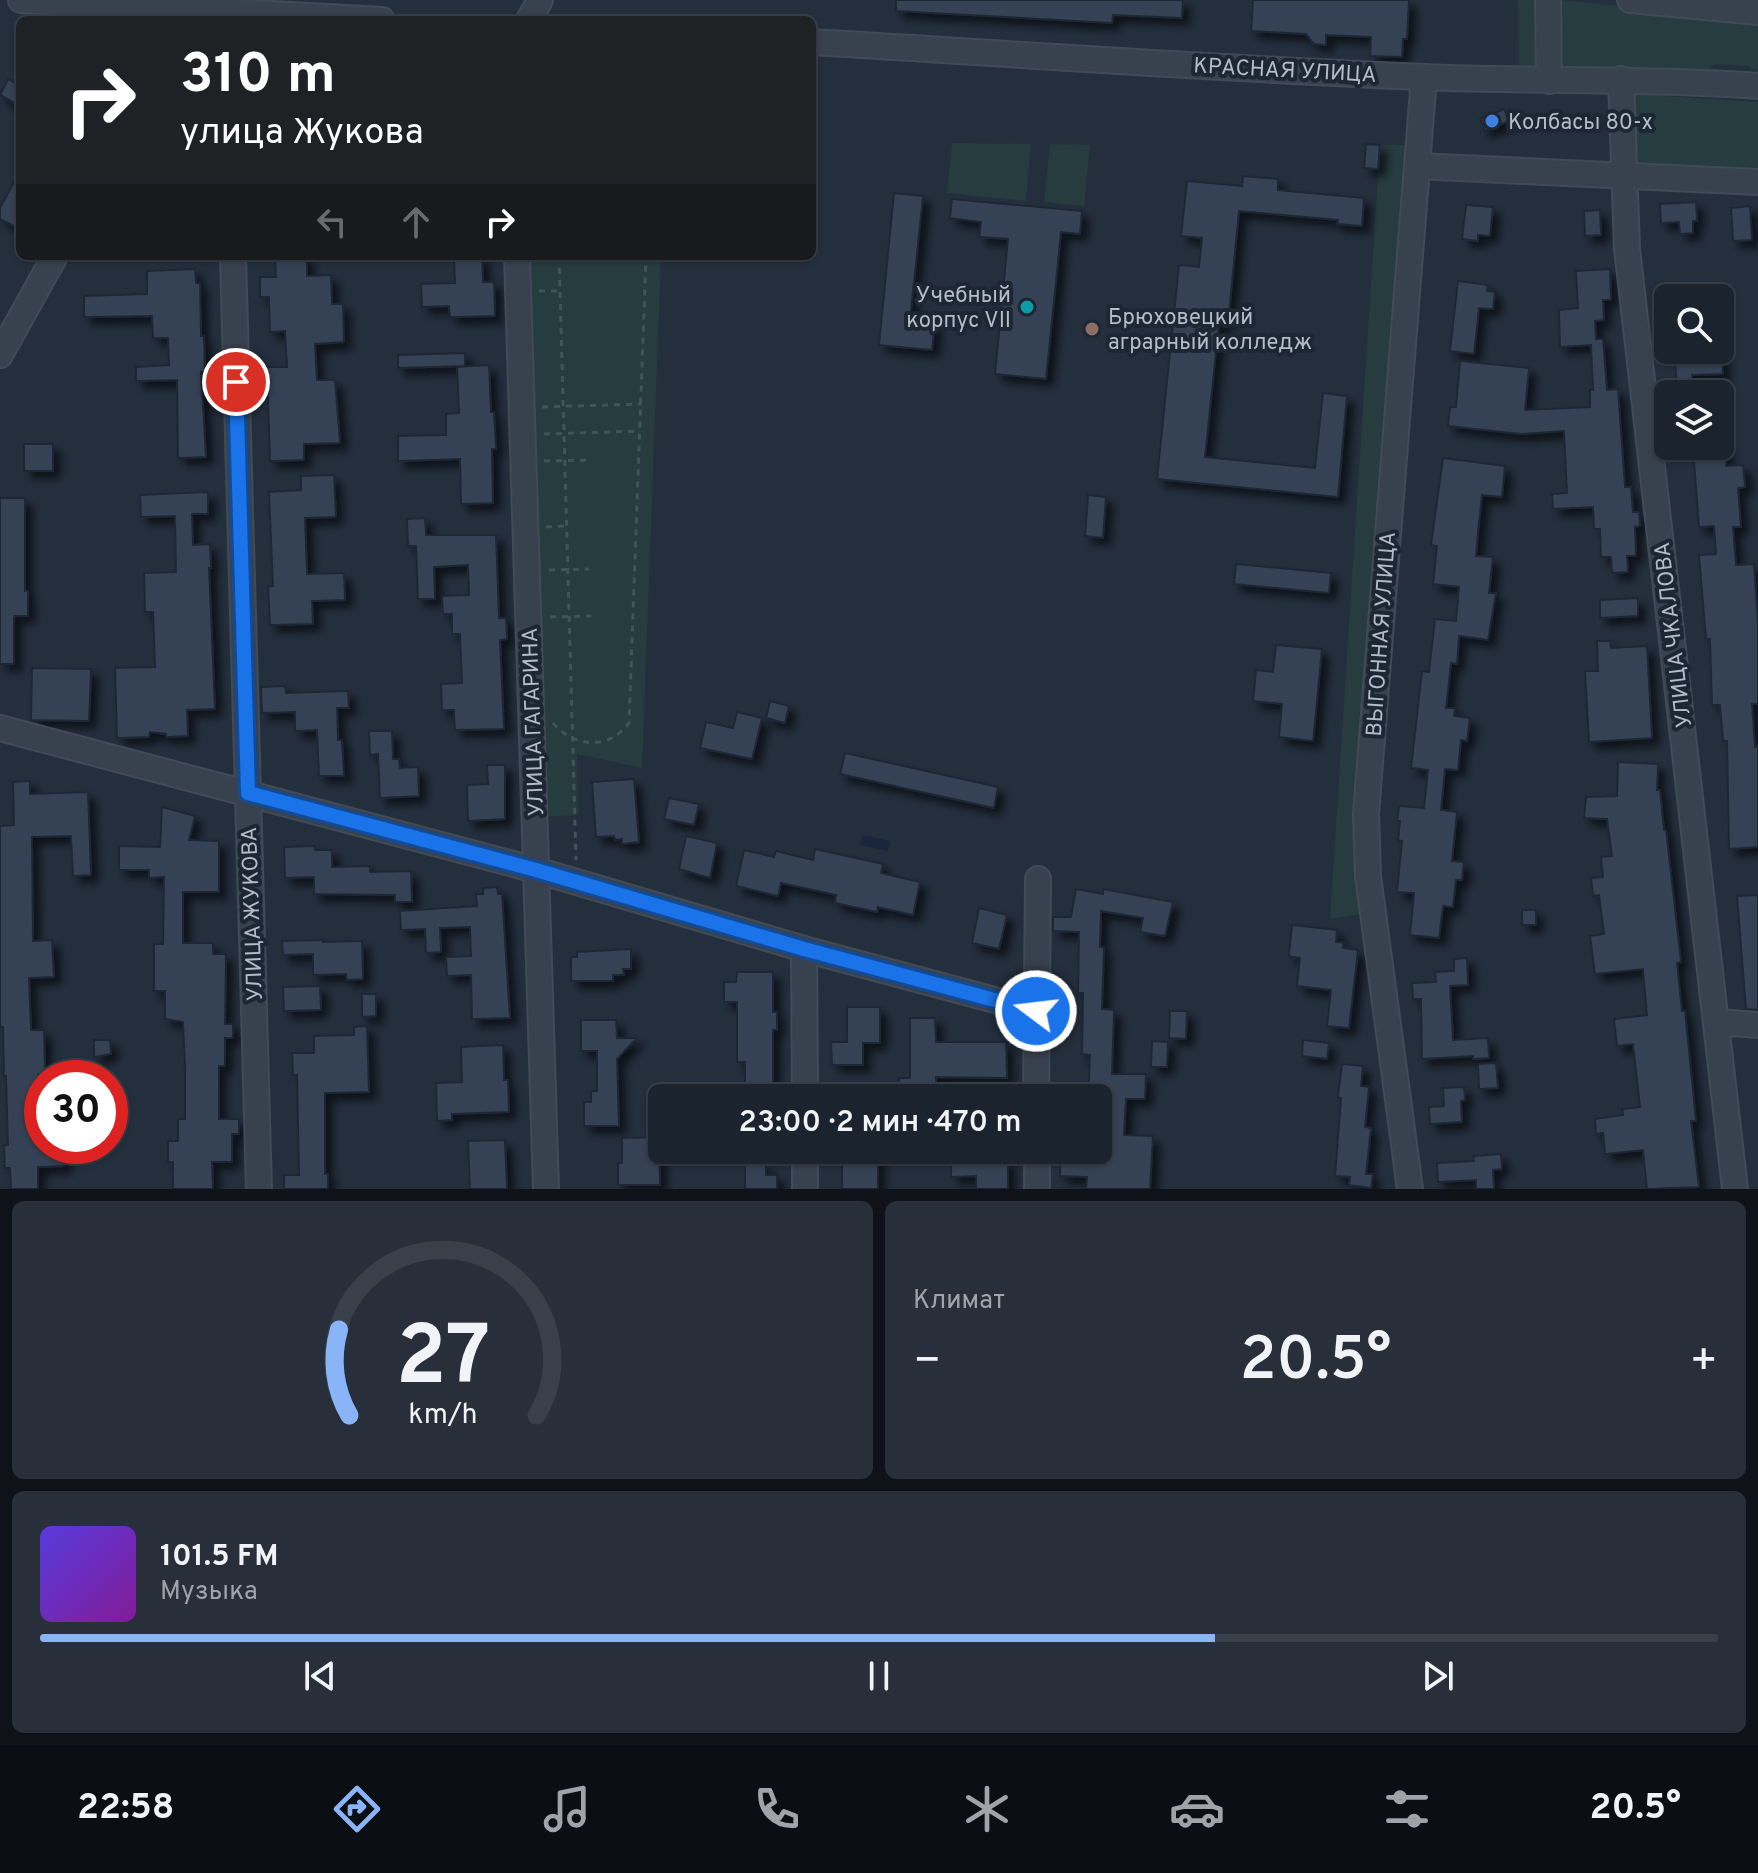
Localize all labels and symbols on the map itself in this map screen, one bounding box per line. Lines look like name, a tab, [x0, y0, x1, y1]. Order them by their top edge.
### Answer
street label: КРАСНАЯ УЛИЦА	[1192, 53, 1377, 90]
place label: Колбасы 80-х	[1508, 110, 1653, 137]
marker: Колбасы 80-х	[1483, 112, 1501, 130]
place label: Учебный корпус VII	[906, 283, 1011, 335]
marker: Учебный корпус VII	[1018, 298, 1036, 316]
place label: Брюховецкий аграрный колледж	[1108, 305, 1312, 357]
marker: Брюховецкий аграрный колледж	[1083, 320, 1101, 338]
pin	[202, 348, 270, 416]
street label: ВЫГОННАЯ УЛИЦА	[1362, 531, 1403, 738]
street label: УЛИЦА ЧКАЛОВА	[1650, 540, 1699, 729]
street label: УЛИЦА ГАГАРИНА	[518, 627, 551, 817]
street label: УЛИЦА ЖУКОВА	[237, 826, 270, 1002]
position arrow	[994, 969, 1078, 1053]
speed limit sign: 30	[24, 1060, 128, 1164]

